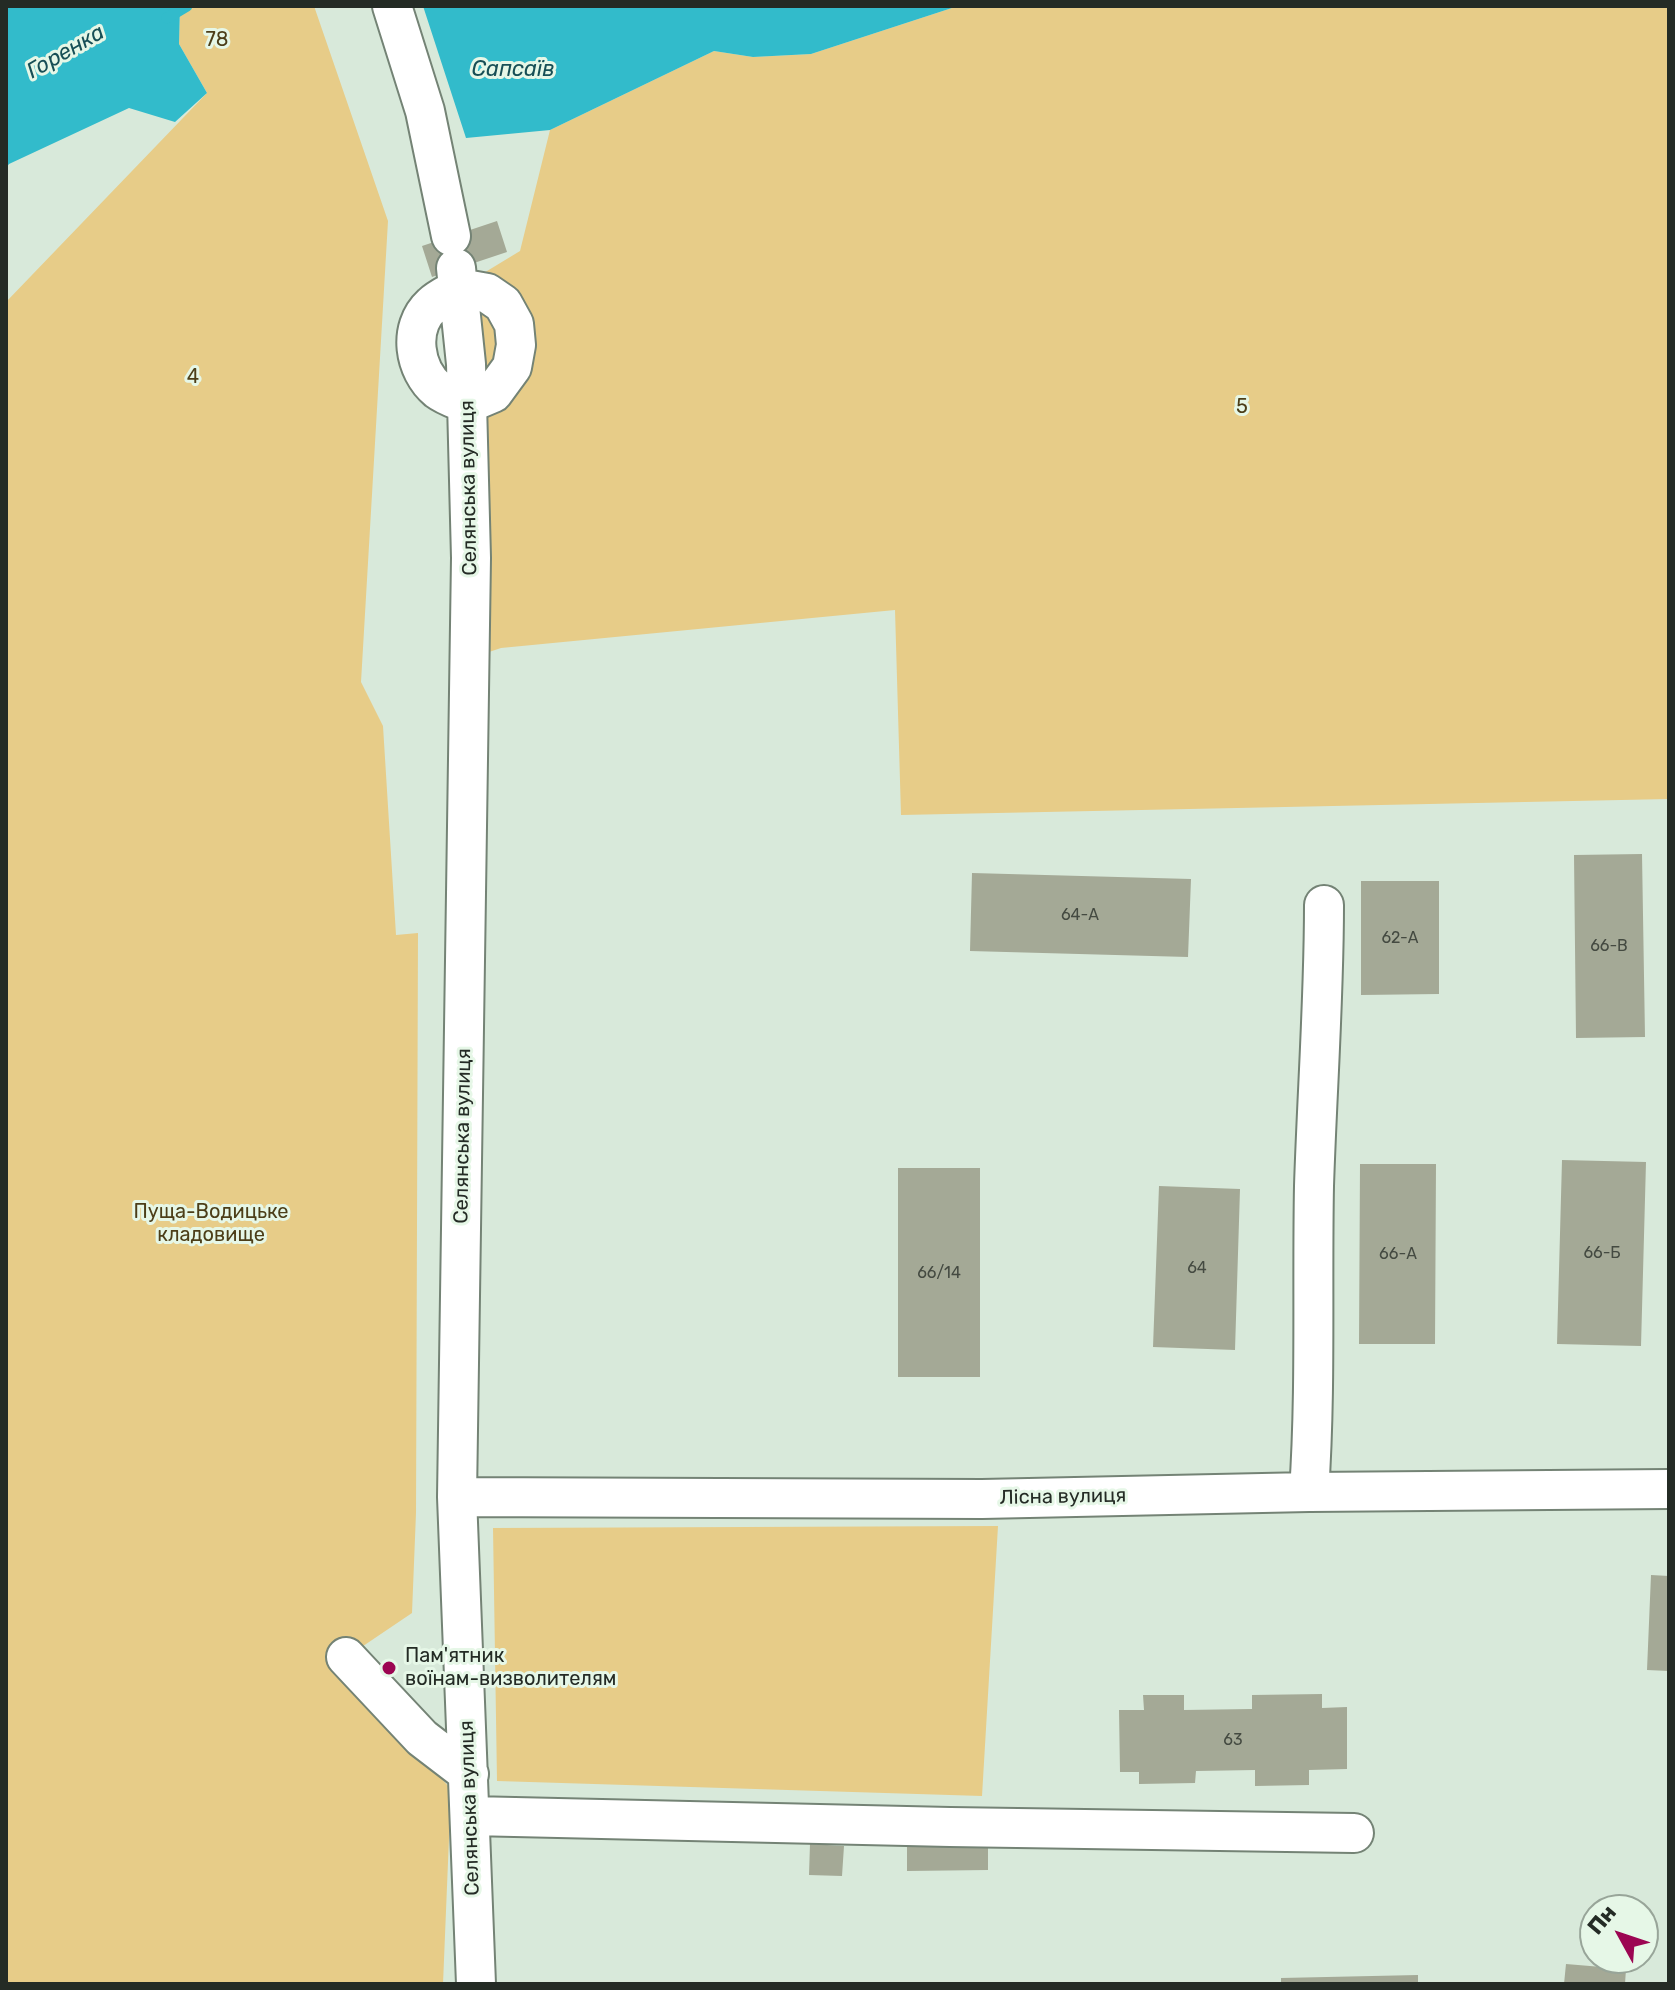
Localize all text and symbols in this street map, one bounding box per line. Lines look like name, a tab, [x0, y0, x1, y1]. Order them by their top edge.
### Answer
water label: Горенка	[23, 19, 109, 85]
park label: 78	[206, 28, 228, 52]
water label: Сапсаїв	[471, 57, 555, 83]
park label: 4	[187, 365, 199, 389]
park label: 5	[1236, 395, 1248, 419]
street label: Селянська вулиця	[455, 400, 483, 576]
house number: 64-А	[1061, 905, 1099, 925]
house number: 62-А	[1381, 928, 1419, 948]
house number: 66-В	[1590, 936, 1628, 956]
street label: Селянська вулиця	[449, 1048, 477, 1224]
park label: Пуща-Водицьке кладовище	[134, 1200, 288, 1247]
house number: 66-Б	[1583, 1243, 1621, 1263]
house number: 66-А	[1379, 1244, 1417, 1264]
house number: 64	[1187, 1258, 1207, 1278]
house number: 66/14	[917, 1263, 961, 1283]
street label: Лісна вулиця	[999, 1484, 1127, 1510]
place label: Пам'ятник воїнам-визволителям	[405, 1644, 617, 1691]
marker: Пам'ятник воїнам-визволителям	[380, 1659, 398, 1677]
street label: Селянська вулиця	[455, 1720, 485, 1896]
house number: 63	[1223, 1730, 1243, 1750]
north arrow	[1579, 1894, 1659, 1974]
text: Пн	[1582, 1899, 1622, 1940]

